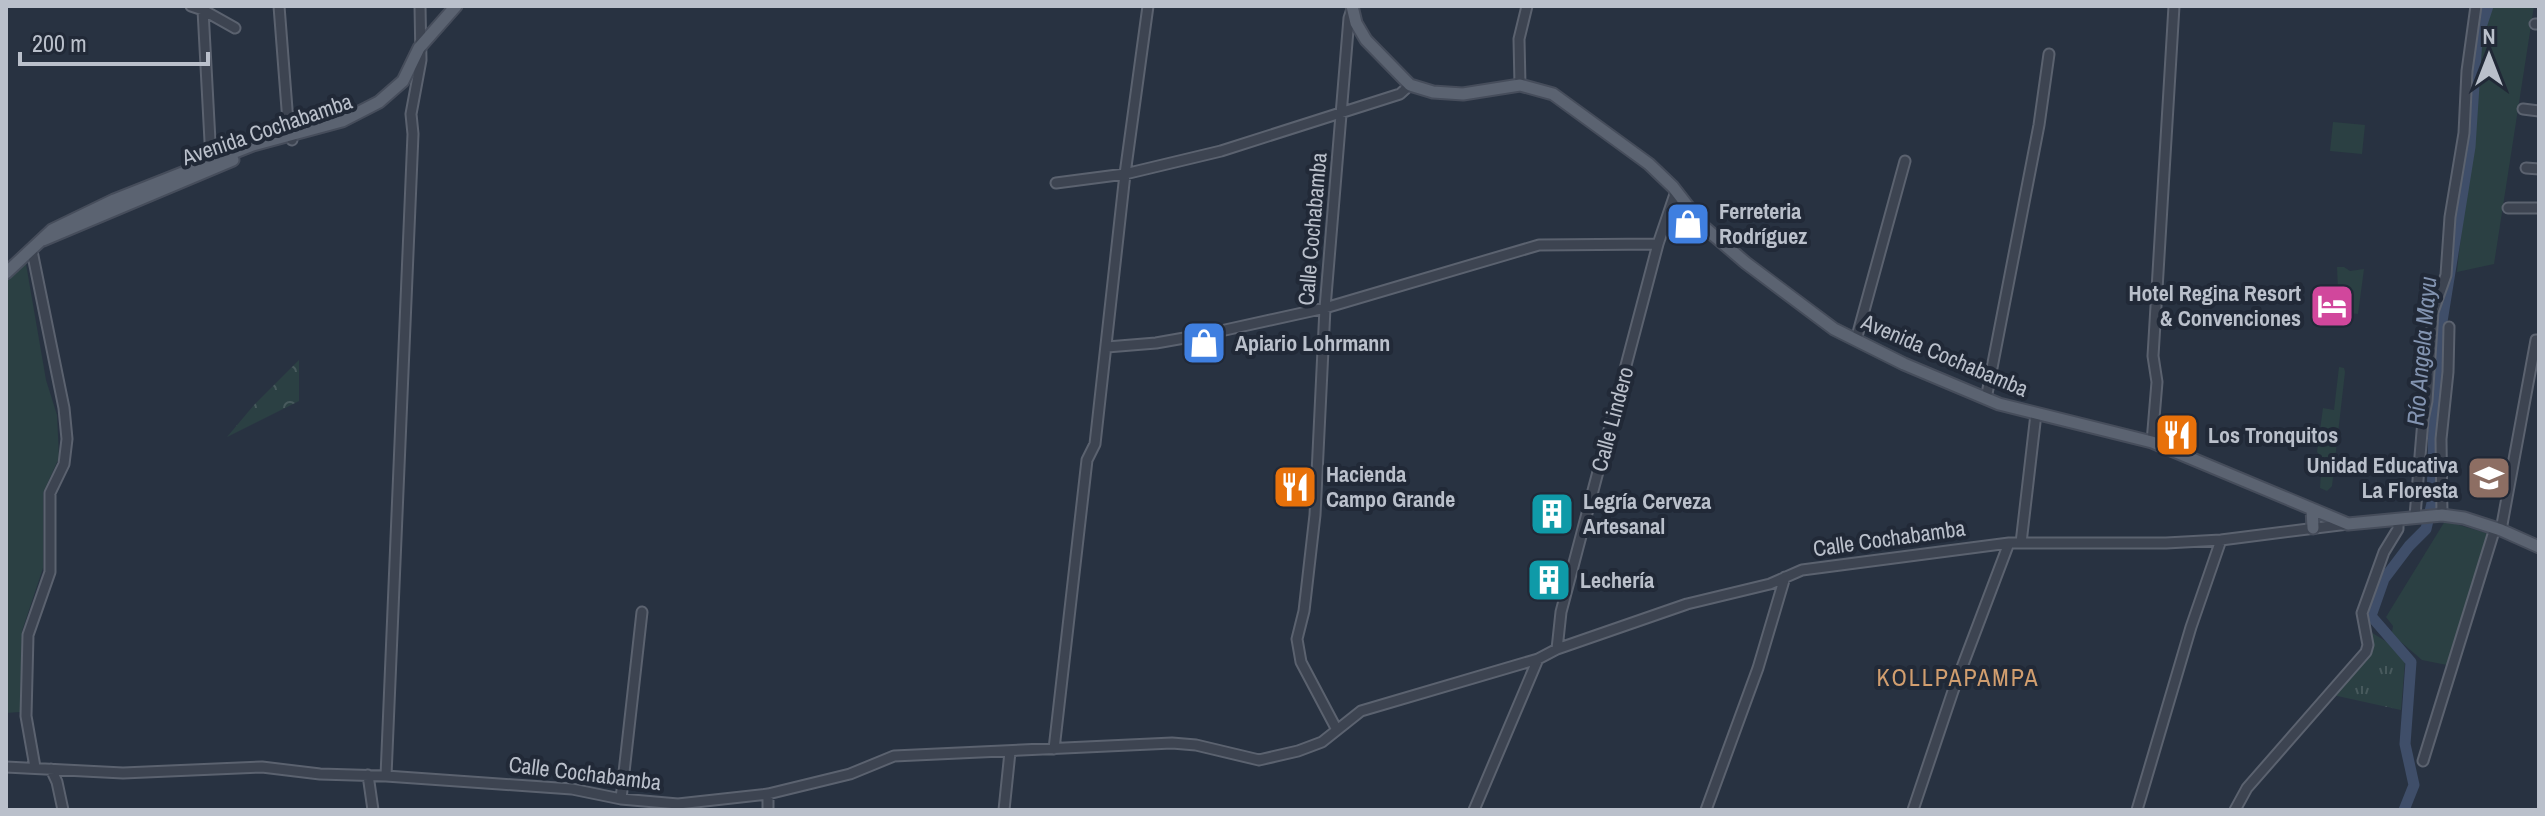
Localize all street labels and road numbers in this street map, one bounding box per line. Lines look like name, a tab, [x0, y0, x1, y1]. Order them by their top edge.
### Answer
street label: Avenida Cochabamba	[177, 86, 356, 173]
street label: Calle Cochabamba	[1290, 151, 1334, 307]
street label: Avenida Cochabamba	[1856, 306, 2033, 404]
street label: Calle Lindero	[1584, 363, 1640, 475]
street label: Calle Cochabamba	[1811, 512, 1967, 564]
street label: Calle Cochabamba	[507, 749, 663, 797]

